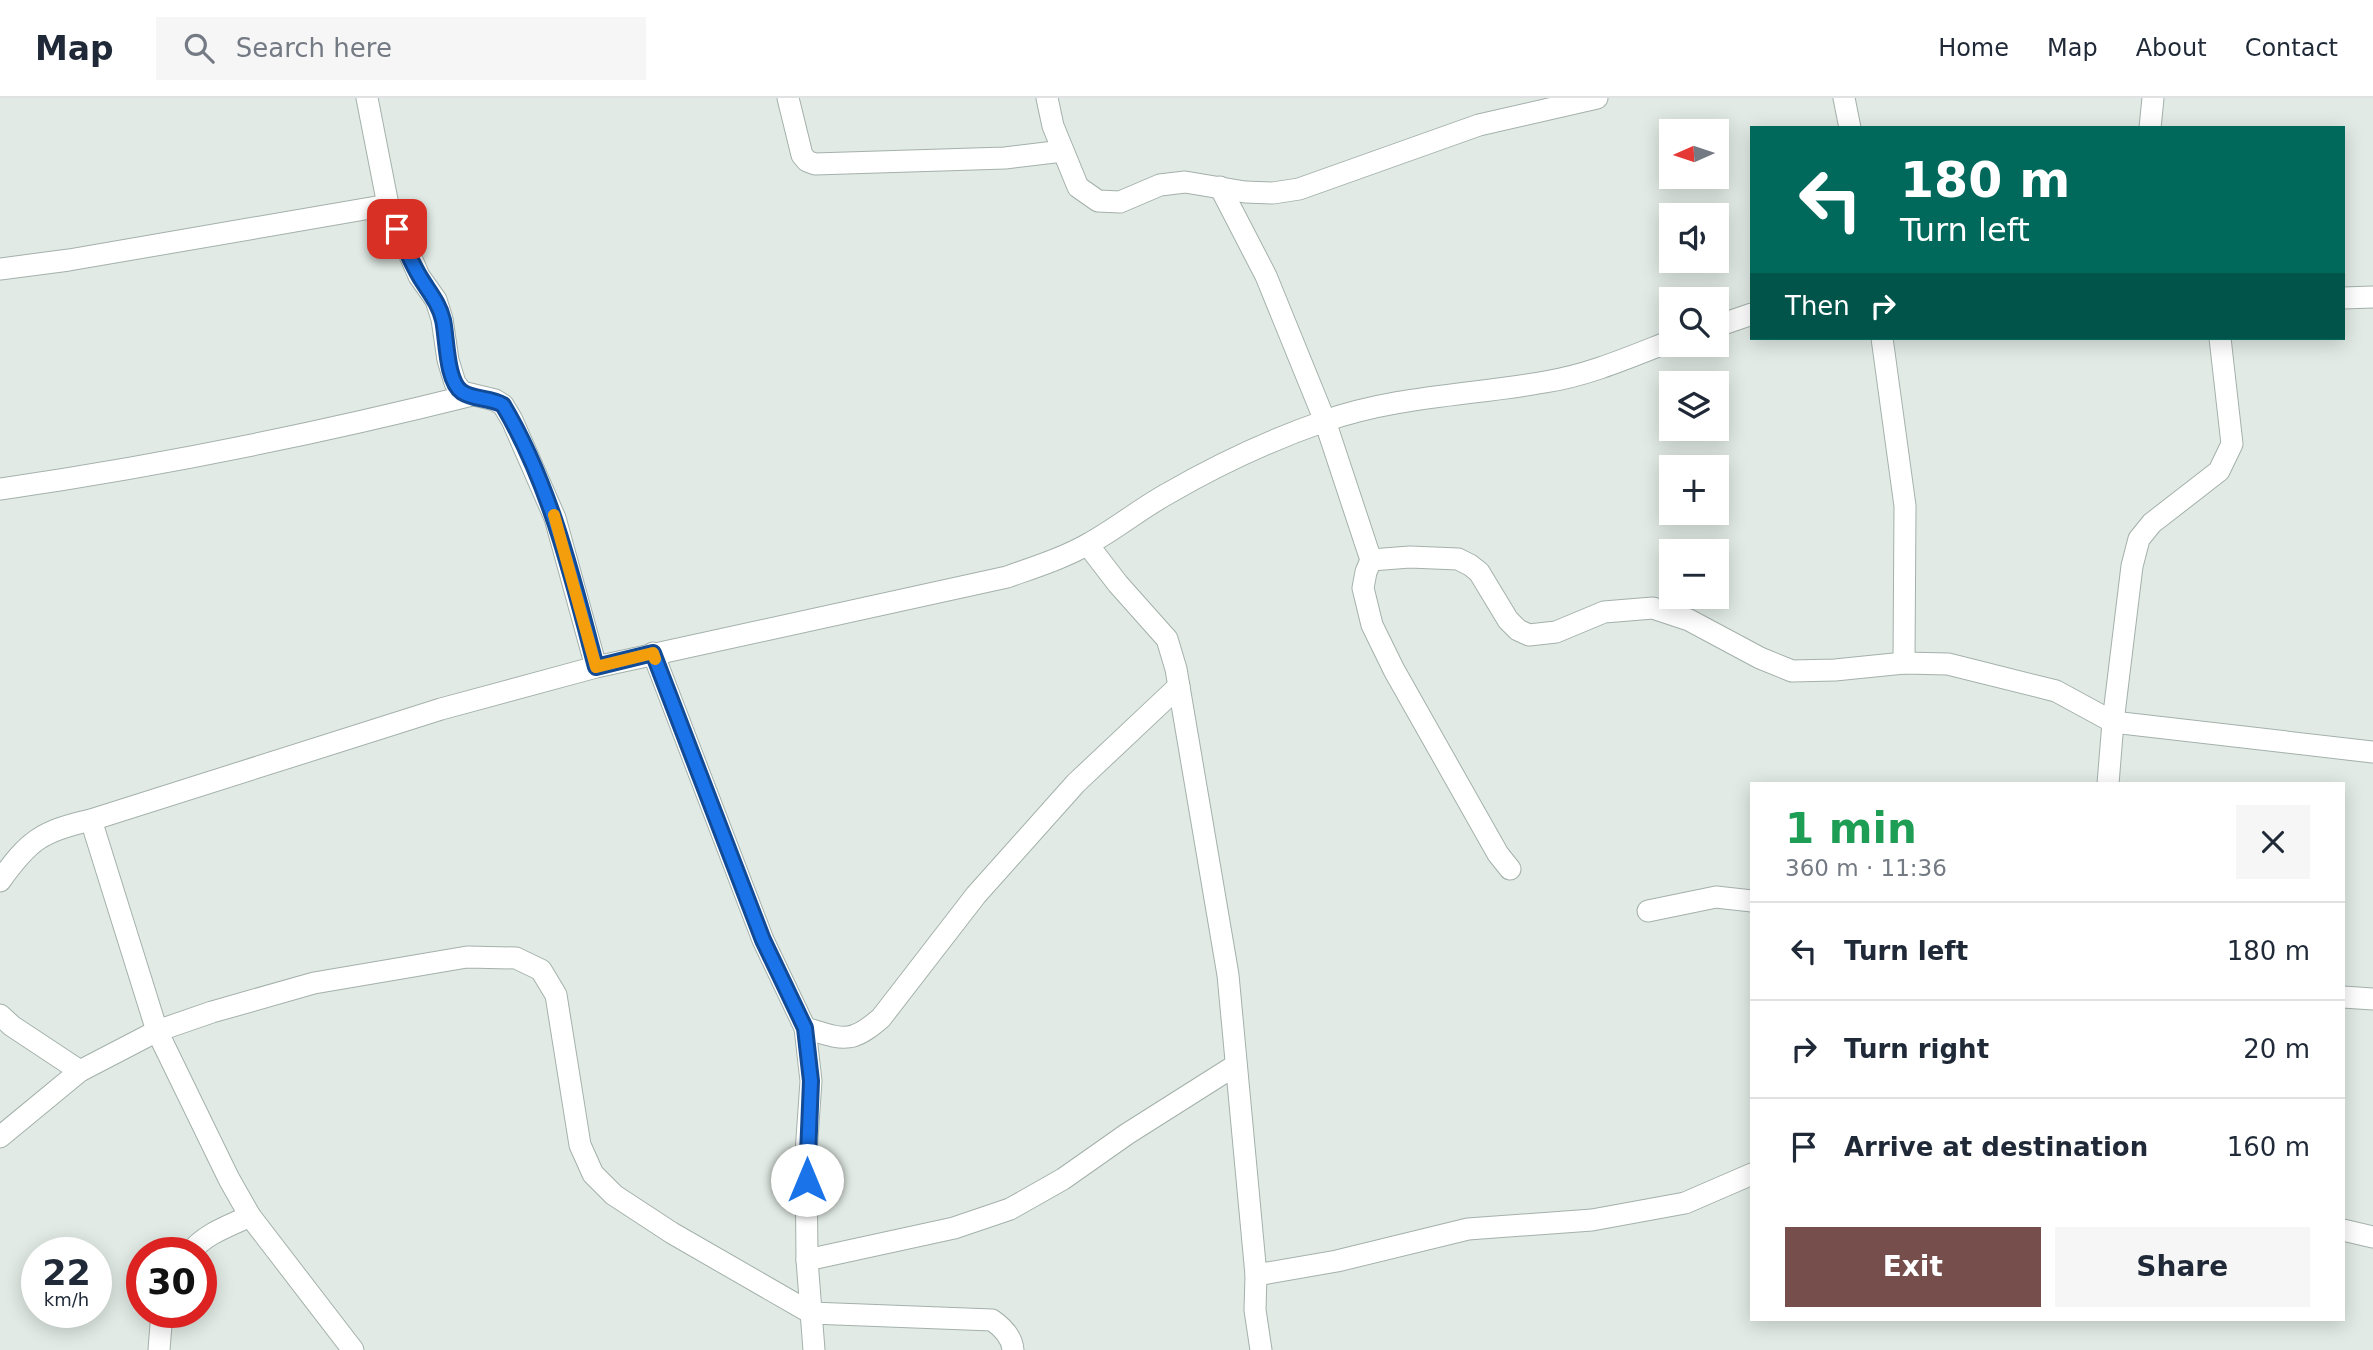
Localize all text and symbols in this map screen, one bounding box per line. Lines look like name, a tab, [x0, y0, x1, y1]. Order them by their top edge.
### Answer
search box	[156, 17, 646, 80]
text: Map	[35, 29, 114, 68]
icon: search	[180, 29, 218, 67]
text: Search here	[236, 33, 392, 63]
text: Home	[1938, 34, 2009, 62]
text: Map	[2047, 34, 2098, 62]
text: About	[2136, 34, 2207, 62]
text: Contact	[2245, 34, 2338, 62]
north arrow	[1659, 119, 1729, 189]
map controls	[1659, 119, 1729, 609]
text: 180 m	[1900, 152, 2070, 209]
icon: left	[1785, 154, 1876, 245]
pin	[367, 199, 427, 259]
button: sound	[1659, 203, 1729, 273]
icon: arrive	[378, 210, 416, 248]
text: Turn left	[1900, 211, 2030, 249]
button: search	[1659, 287, 1729, 357]
icon: right	[1864, 287, 1902, 325]
text: Then	[1785, 291, 1850, 321]
button: layers	[1659, 371, 1729, 441]
button: +	[1659, 455, 1729, 525]
button: −	[1659, 539, 1729, 609]
text: 1 min	[1785, 804, 1917, 853]
button: close	[2236, 805, 2310, 879]
text: 360 m · 11:36	[1785, 855, 1947, 881]
icon: left	[1785, 932, 1823, 970]
text: Turn left	[1844, 936, 1968, 966]
text: 180 m	[2227, 936, 2310, 966]
icon: right	[1785, 1030, 1823, 1068]
text: Turn right	[1844, 1034, 1989, 1064]
text: 20 m	[2243, 1034, 2310, 1064]
icon: arrive	[1785, 1128, 1823, 1166]
text: Arrive at destination	[1844, 1132, 2148, 1162]
text: 160 m	[2227, 1132, 2310, 1162]
position arrow	[770, 1143, 844, 1217]
button: Exit	[1785, 1227, 2041, 1307]
button: Share	[2055, 1227, 2310, 1307]
speed limit sign: 30	[126, 1237, 217, 1328]
text: 22	[42, 1253, 91, 1293]
text: km/h	[44, 1289, 89, 1310]

